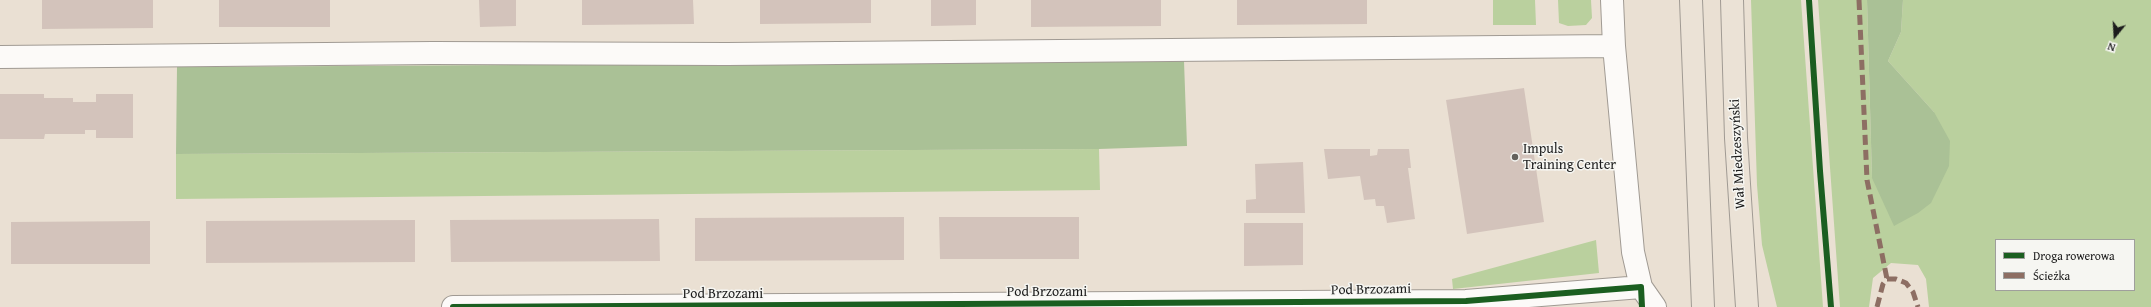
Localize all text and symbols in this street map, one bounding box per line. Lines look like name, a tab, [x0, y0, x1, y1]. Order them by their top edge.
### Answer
north arrow	[2095, 16, 2135, 56]
text: N	[2105, 39, 2117, 56]
street label: Wał Miedzeszyński	[1727, 98, 1749, 210]
place label: Impuls Training Center	[1523, 141, 1616, 174]
marker: Impuls Training Center	[1510, 152, 1520, 162]
legend	[1995, 239, 2135, 291]
text: Droga rowerowa	[2033, 247, 2115, 264]
text: Ścieżka	[2033, 267, 2070, 284]
street label: Pod Brzozami	[1331, 281, 1411, 299]
street label: Pod Brzozami	[1007, 284, 1087, 300]
street label: Pod Brzozami	[683, 286, 763, 302]

